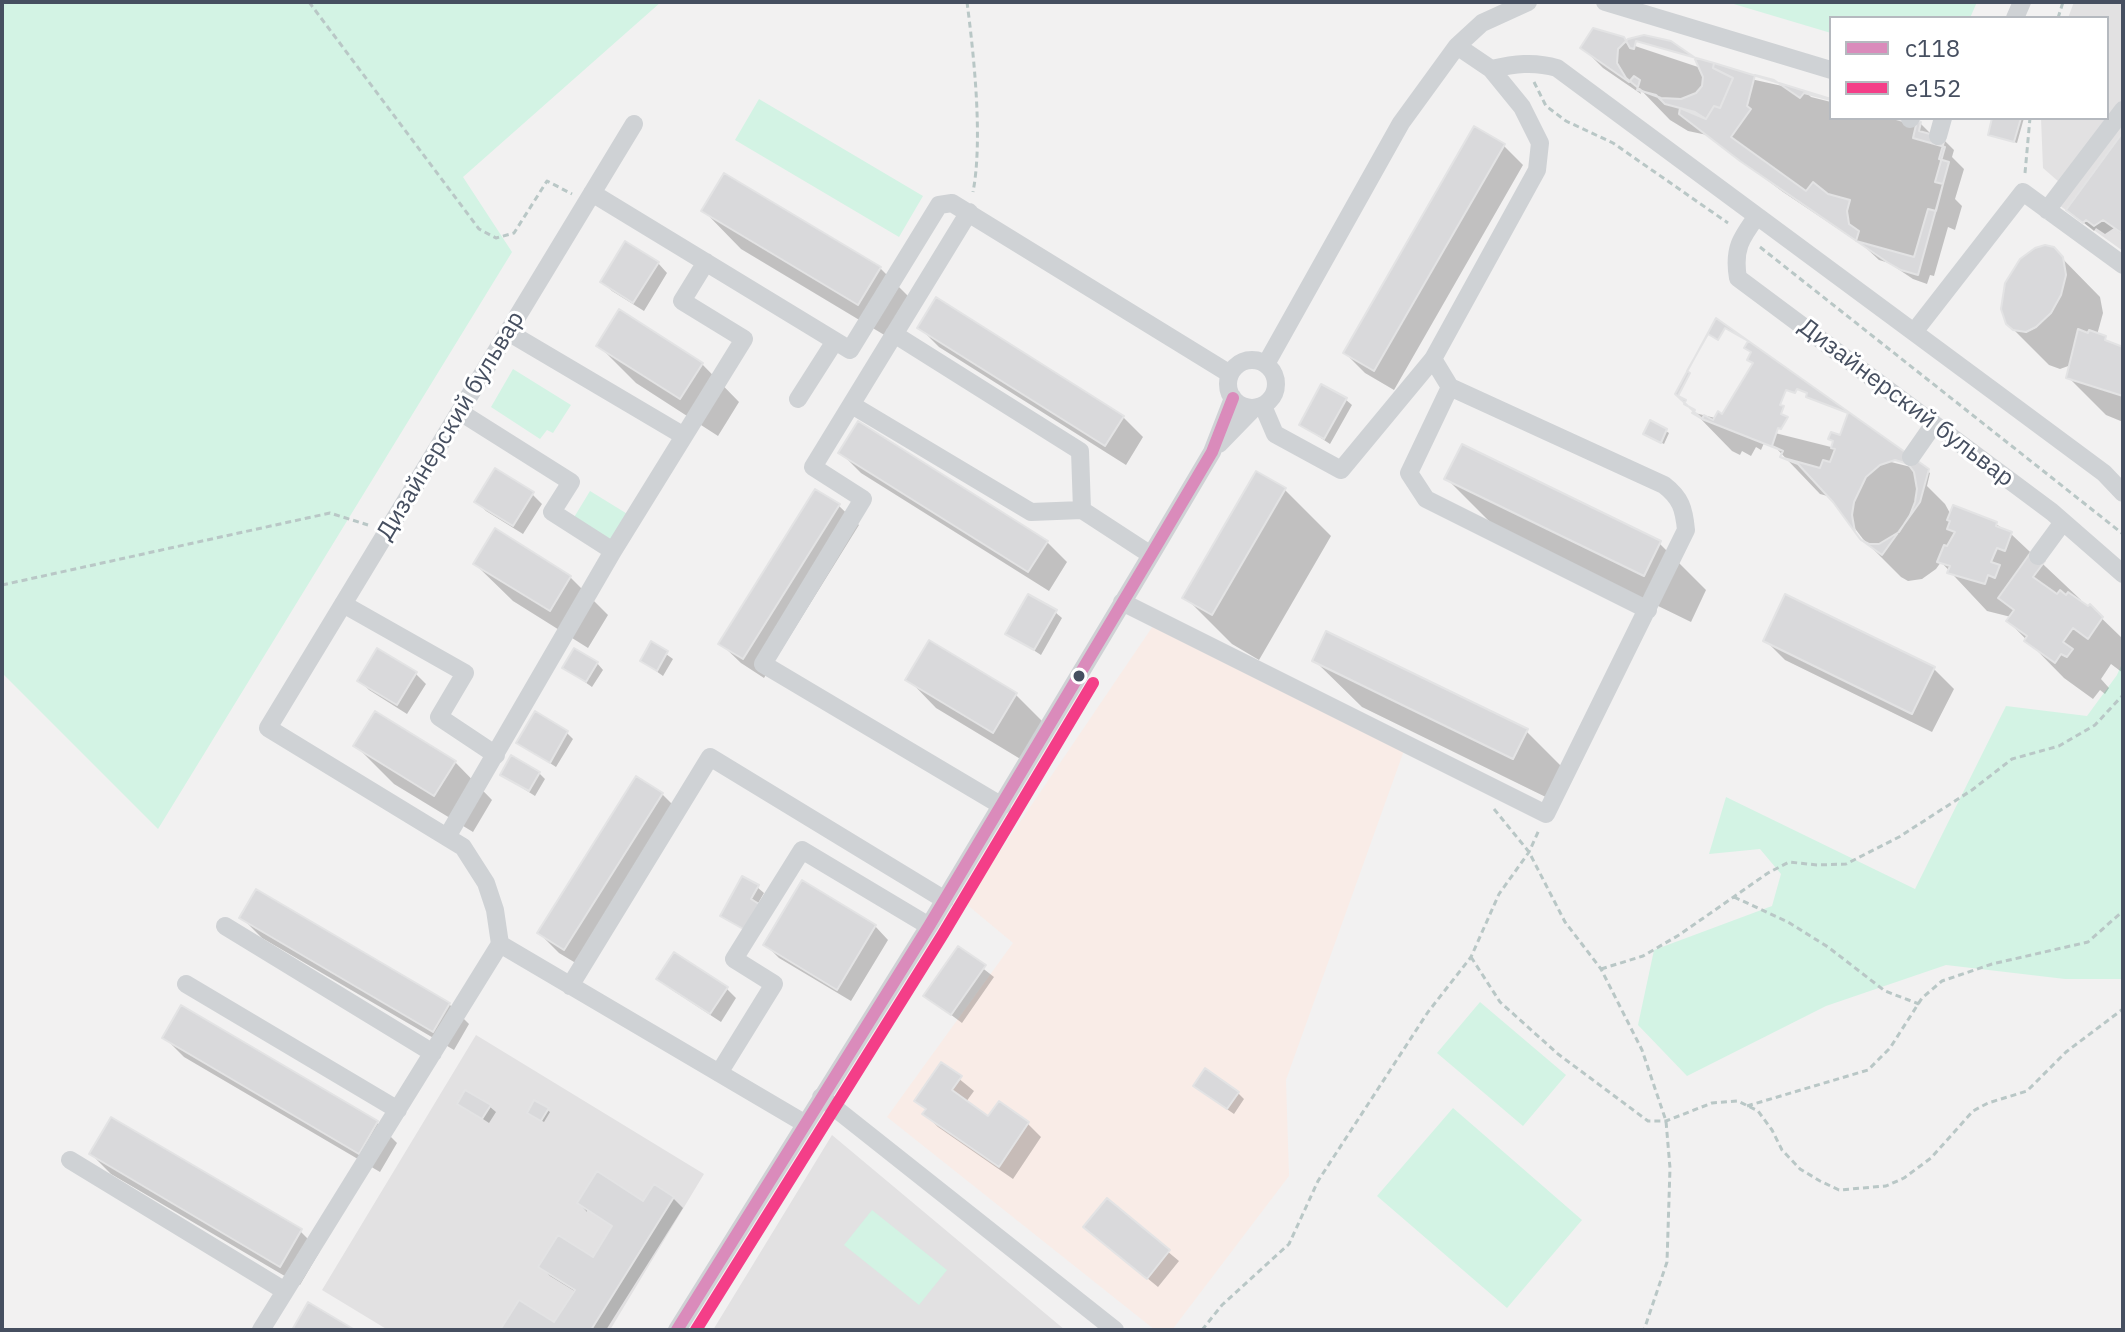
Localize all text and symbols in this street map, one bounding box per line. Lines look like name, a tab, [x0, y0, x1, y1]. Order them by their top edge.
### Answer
legend	[1829, 16, 2109, 120]
text: с118	[1905, 32, 1960, 64]
text: е152	[1905, 72, 1961, 104]
street label: Дизайнерский бульвар	[371, 306, 531, 546]
street label: Дизайнерский бульвар	[1793, 313, 2019, 493]
unlabelled marker	[1071, 668, 1087, 684]

